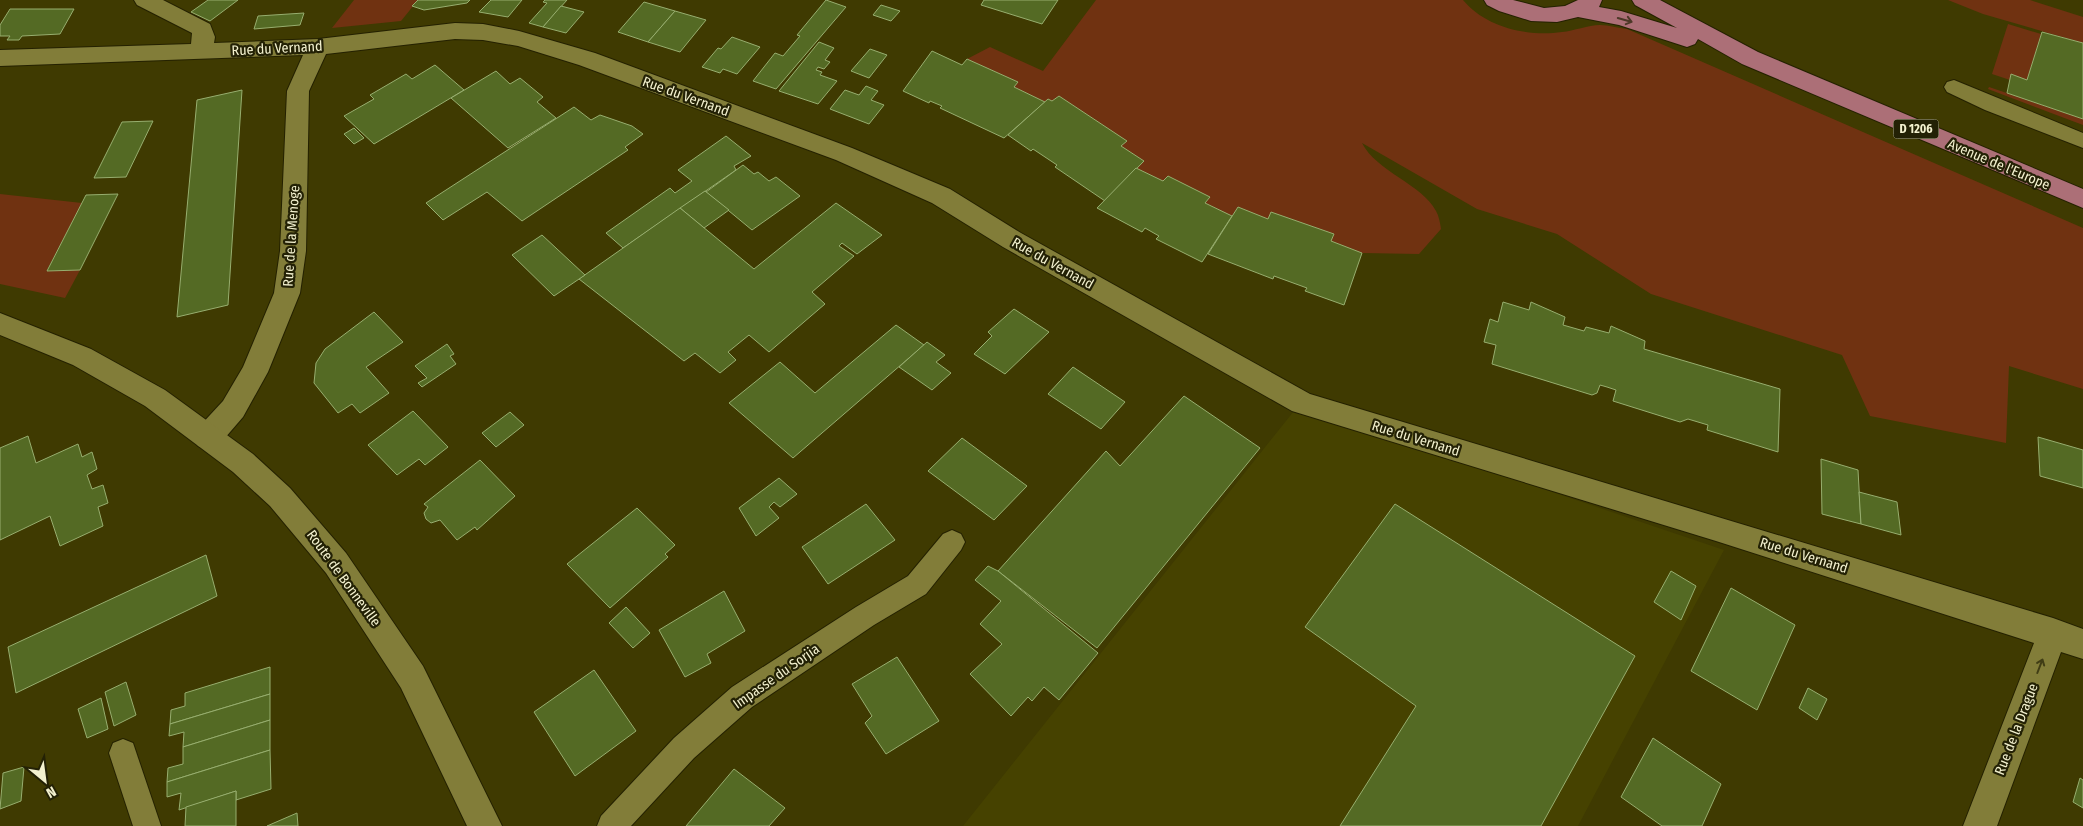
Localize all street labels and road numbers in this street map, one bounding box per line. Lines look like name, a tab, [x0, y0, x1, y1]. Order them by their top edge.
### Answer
street label: Rue du Vernand	[231, 38, 323, 59]
street label: Rue du Vernand	[640, 73, 731, 120]
road number: D 1206	[1894, 120, 1938, 138]
street label: Avenue de l'Europe	[1945, 135, 2052, 194]
street label: Rue de la Menoge	[279, 185, 304, 287]
street label: Rue du Vernand	[1009, 234, 1097, 293]
street label: Rue du Vernand	[1370, 417, 1462, 460]
street label: Route de Bonneville	[303, 527, 384, 630]
street label: Rue du Vernand	[1758, 534, 1850, 577]
street label: Impasse du Sorjia	[730, 640, 823, 713]
street label: Rue de la Drague	[1991, 681, 2042, 777]

